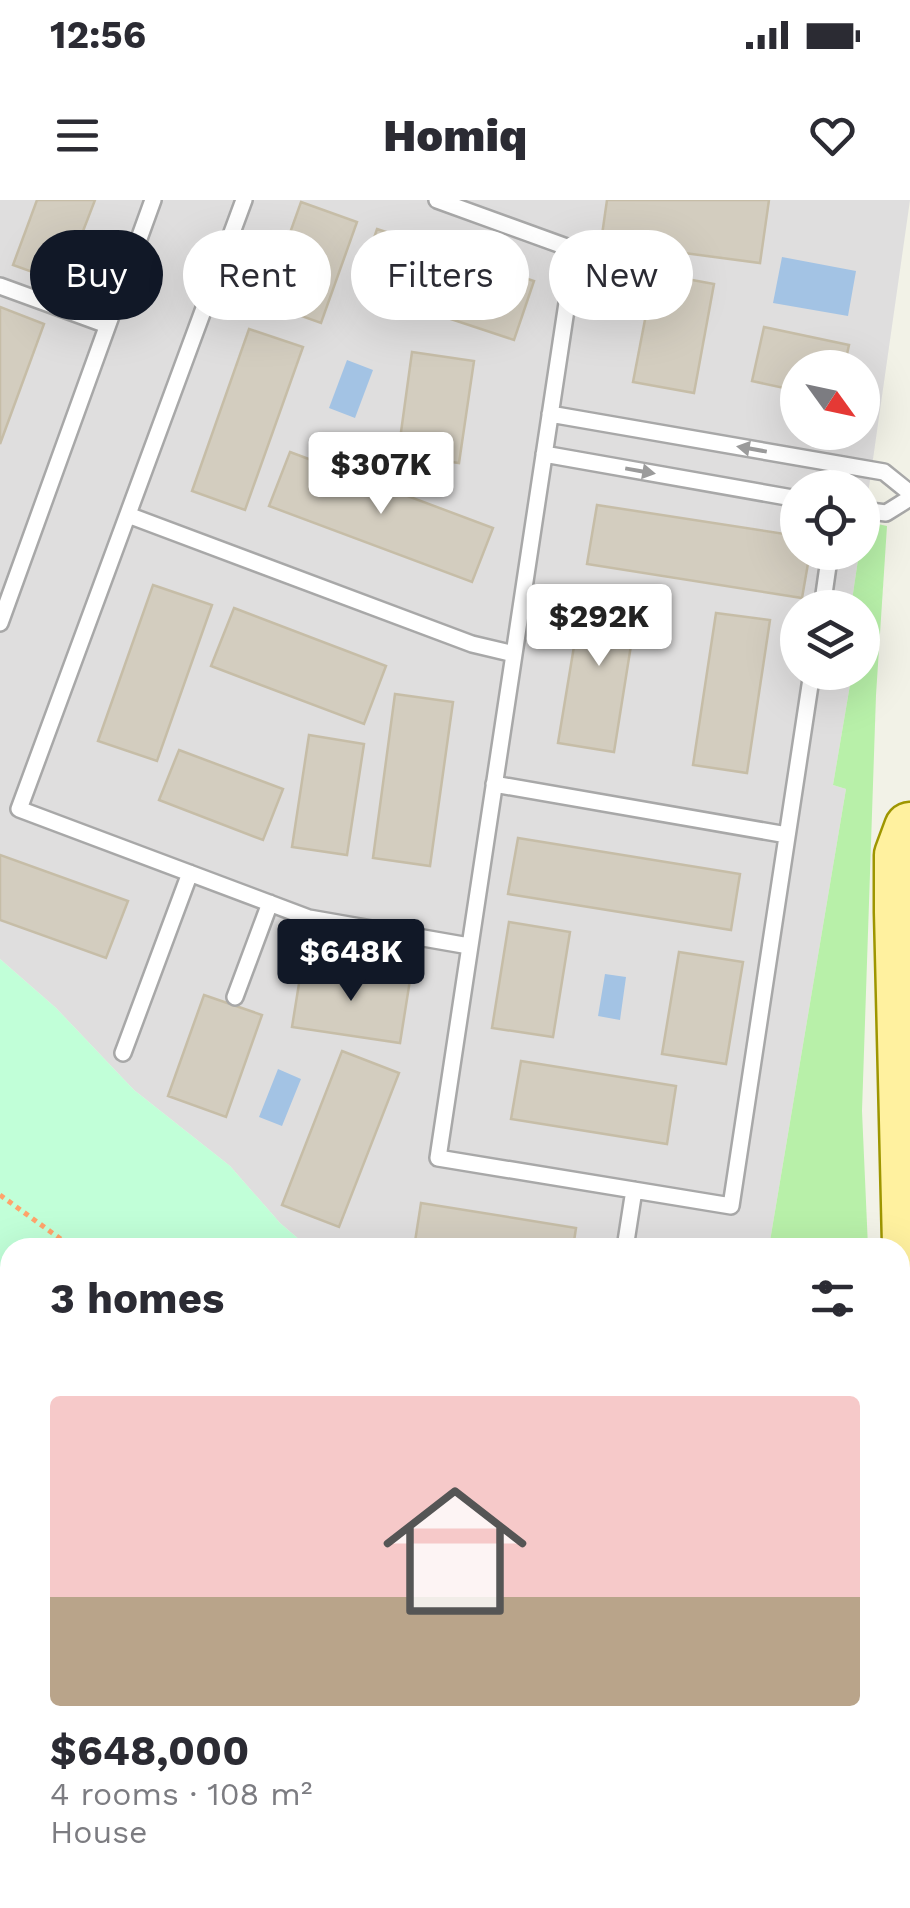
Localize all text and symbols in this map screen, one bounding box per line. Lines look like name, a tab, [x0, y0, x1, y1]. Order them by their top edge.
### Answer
text: 12:56	[50, 13, 146, 57]
icon: menu	[50, 108, 105, 163]
icon: heart	[805, 108, 860, 163]
text: Homiq	[383, 109, 527, 162]
chip: Buy	[30, 230, 163, 320]
chip: Rent	[183, 230, 331, 320]
chip: Filters	[351, 230, 529, 320]
chip: New	[549, 230, 693, 320]
north arrow	[780, 350, 880, 450]
map controls	[780, 350, 880, 690]
pin: $307K	[311, 432, 451, 517]
one-way arrow	[736, 441, 767, 456]
text: $307K	[331, 445, 431, 483]
one-way arrow	[624, 464, 656, 479]
button: locate	[780, 470, 880, 570]
pin: $292K	[529, 584, 669, 669]
button: layers	[780, 590, 880, 690]
text: $292K	[549, 597, 649, 635]
pin: $648K	[281, 919, 421, 1004]
text: $648K	[299, 932, 403, 970]
icon: filters	[805, 1271, 860, 1326]
text: 3 homes	[50, 1274, 224, 1323]
icon: home	[365, 1461, 545, 1641]
text: $648,000	[50, 1726, 249, 1775]
text: 4 rooms · 108 m²	[50, 1775, 312, 1813]
text: House	[50, 1813, 148, 1851]

